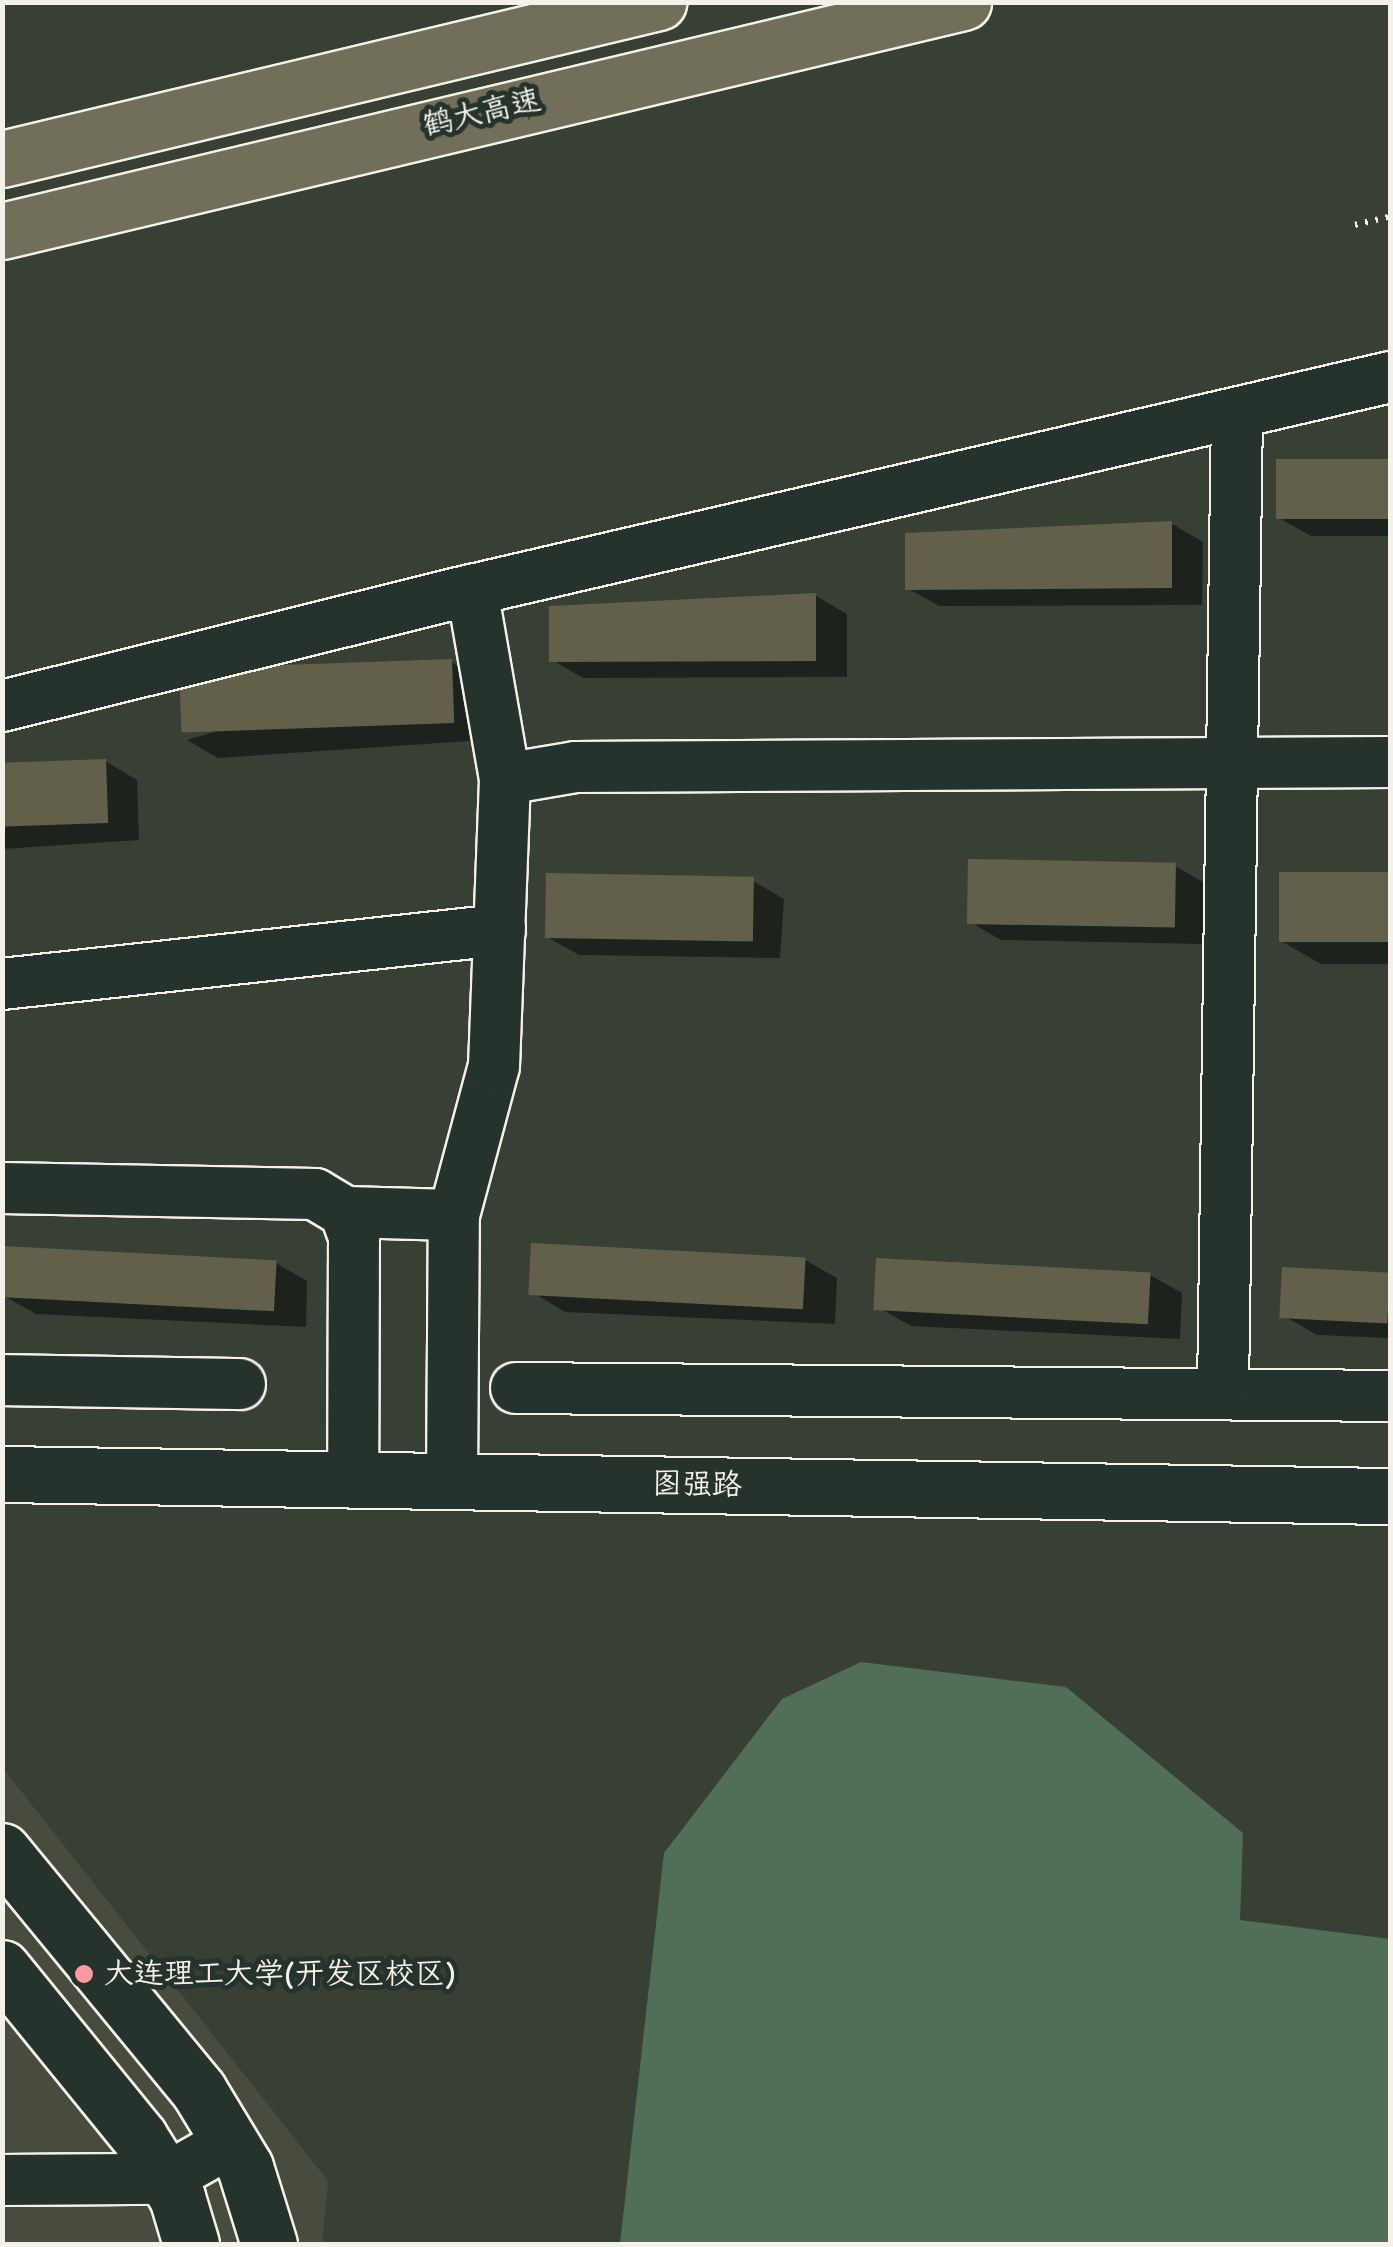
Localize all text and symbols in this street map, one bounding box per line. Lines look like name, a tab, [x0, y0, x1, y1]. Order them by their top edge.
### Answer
street label: 鹤大高速	[419, 82, 545, 144]
street label: 图强路	[652, 1466, 742, 1504]
place label: 大连理工大学(开发区校区)	[104, 1956, 456, 1992]
marker: 大连理工大学(开发区校区)	[73, 1963, 95, 1985]

